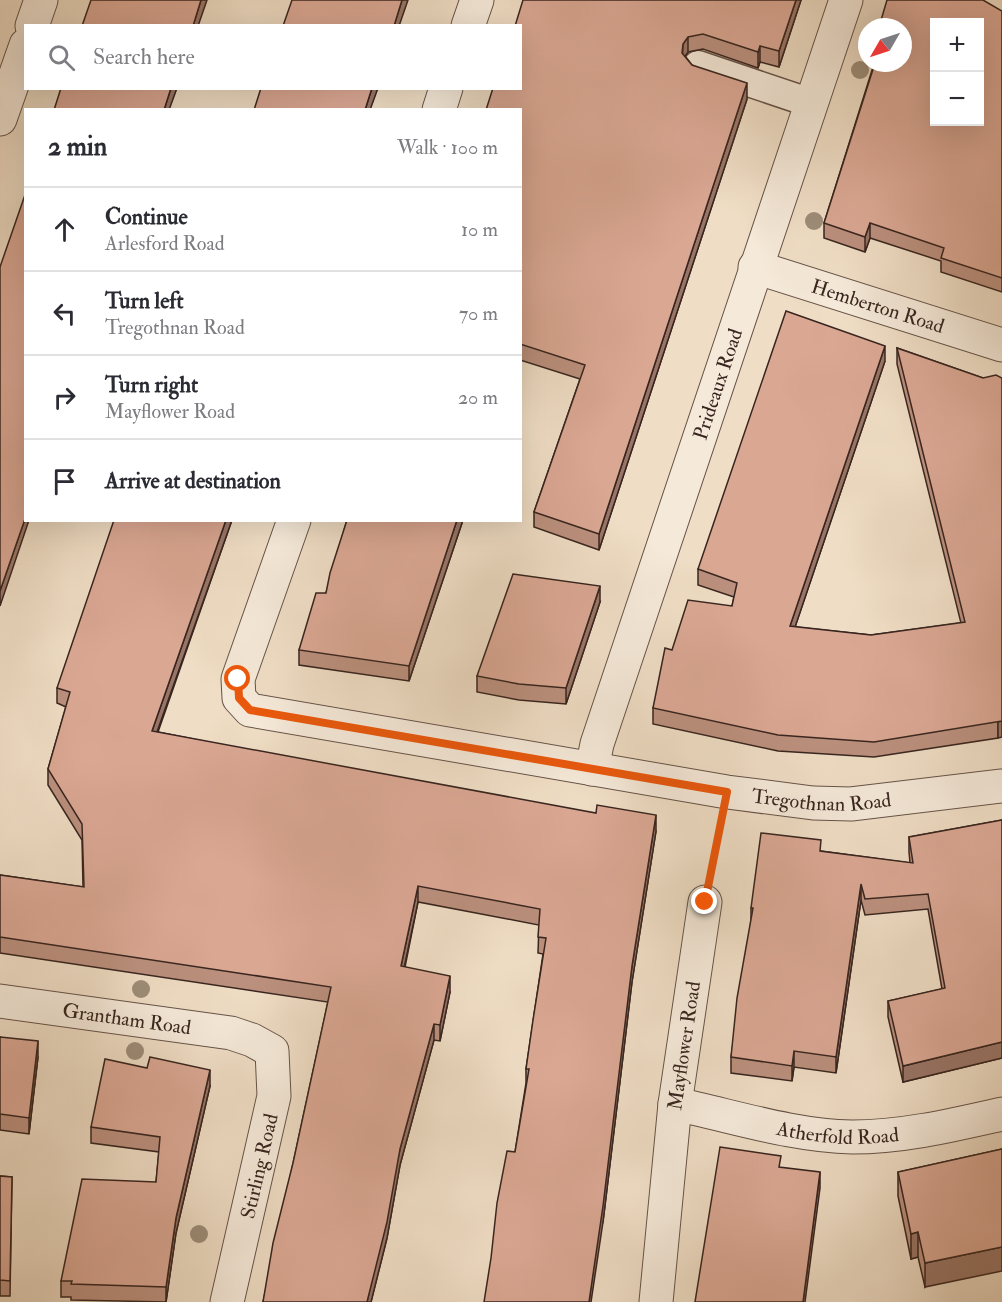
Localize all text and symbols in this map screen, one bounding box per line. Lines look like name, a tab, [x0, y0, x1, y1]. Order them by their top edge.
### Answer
north arrow	[858, 18, 912, 72]
map controls	[930, 18, 984, 126]
button: +	[930, 18, 984, 72]
search box	[24, 24, 522, 90]
icon: search	[45, 41, 78, 74]
text: Search here	[93, 43, 195, 71]
button: −	[930, 72, 984, 126]
text: 2 min	[48, 131, 107, 163]
text: Walk · 100 m	[397, 135, 498, 160]
text: Continue	[105, 203, 188, 231]
icon: ahead	[48, 213, 81, 246]
text: 10 m	[461, 217, 498, 242]
text: Arlesford Road	[105, 231, 225, 256]
street label: Hemberton Road	[808, 274, 948, 339]
text: Turn left	[105, 287, 184, 315]
icon: left	[48, 297, 81, 330]
text: 70 m	[459, 301, 498, 326]
text: Tregothnan Road	[105, 315, 245, 340]
street label: Prideaux Road	[688, 325, 748, 443]
text: Turn right	[105, 371, 198, 399]
icon: right	[48, 381, 81, 414]
text: 20 m	[458, 385, 498, 410]
text: Mayflower Road	[105, 399, 235, 424]
icon: arrive	[48, 465, 81, 498]
text: Arrive at destination	[105, 467, 281, 495]
route start	[224, 665, 250, 691]
street label: Tregothnan Road	[750, 783, 893, 817]
route end	[691, 888, 717, 914]
street label: Mayflower Road	[662, 979, 706, 1112]
street label: Grantham Road	[61, 998, 193, 1040]
street label: Stirling Road	[235, 1111, 284, 1221]
street label: Atherfold Road	[774, 1116, 900, 1150]

